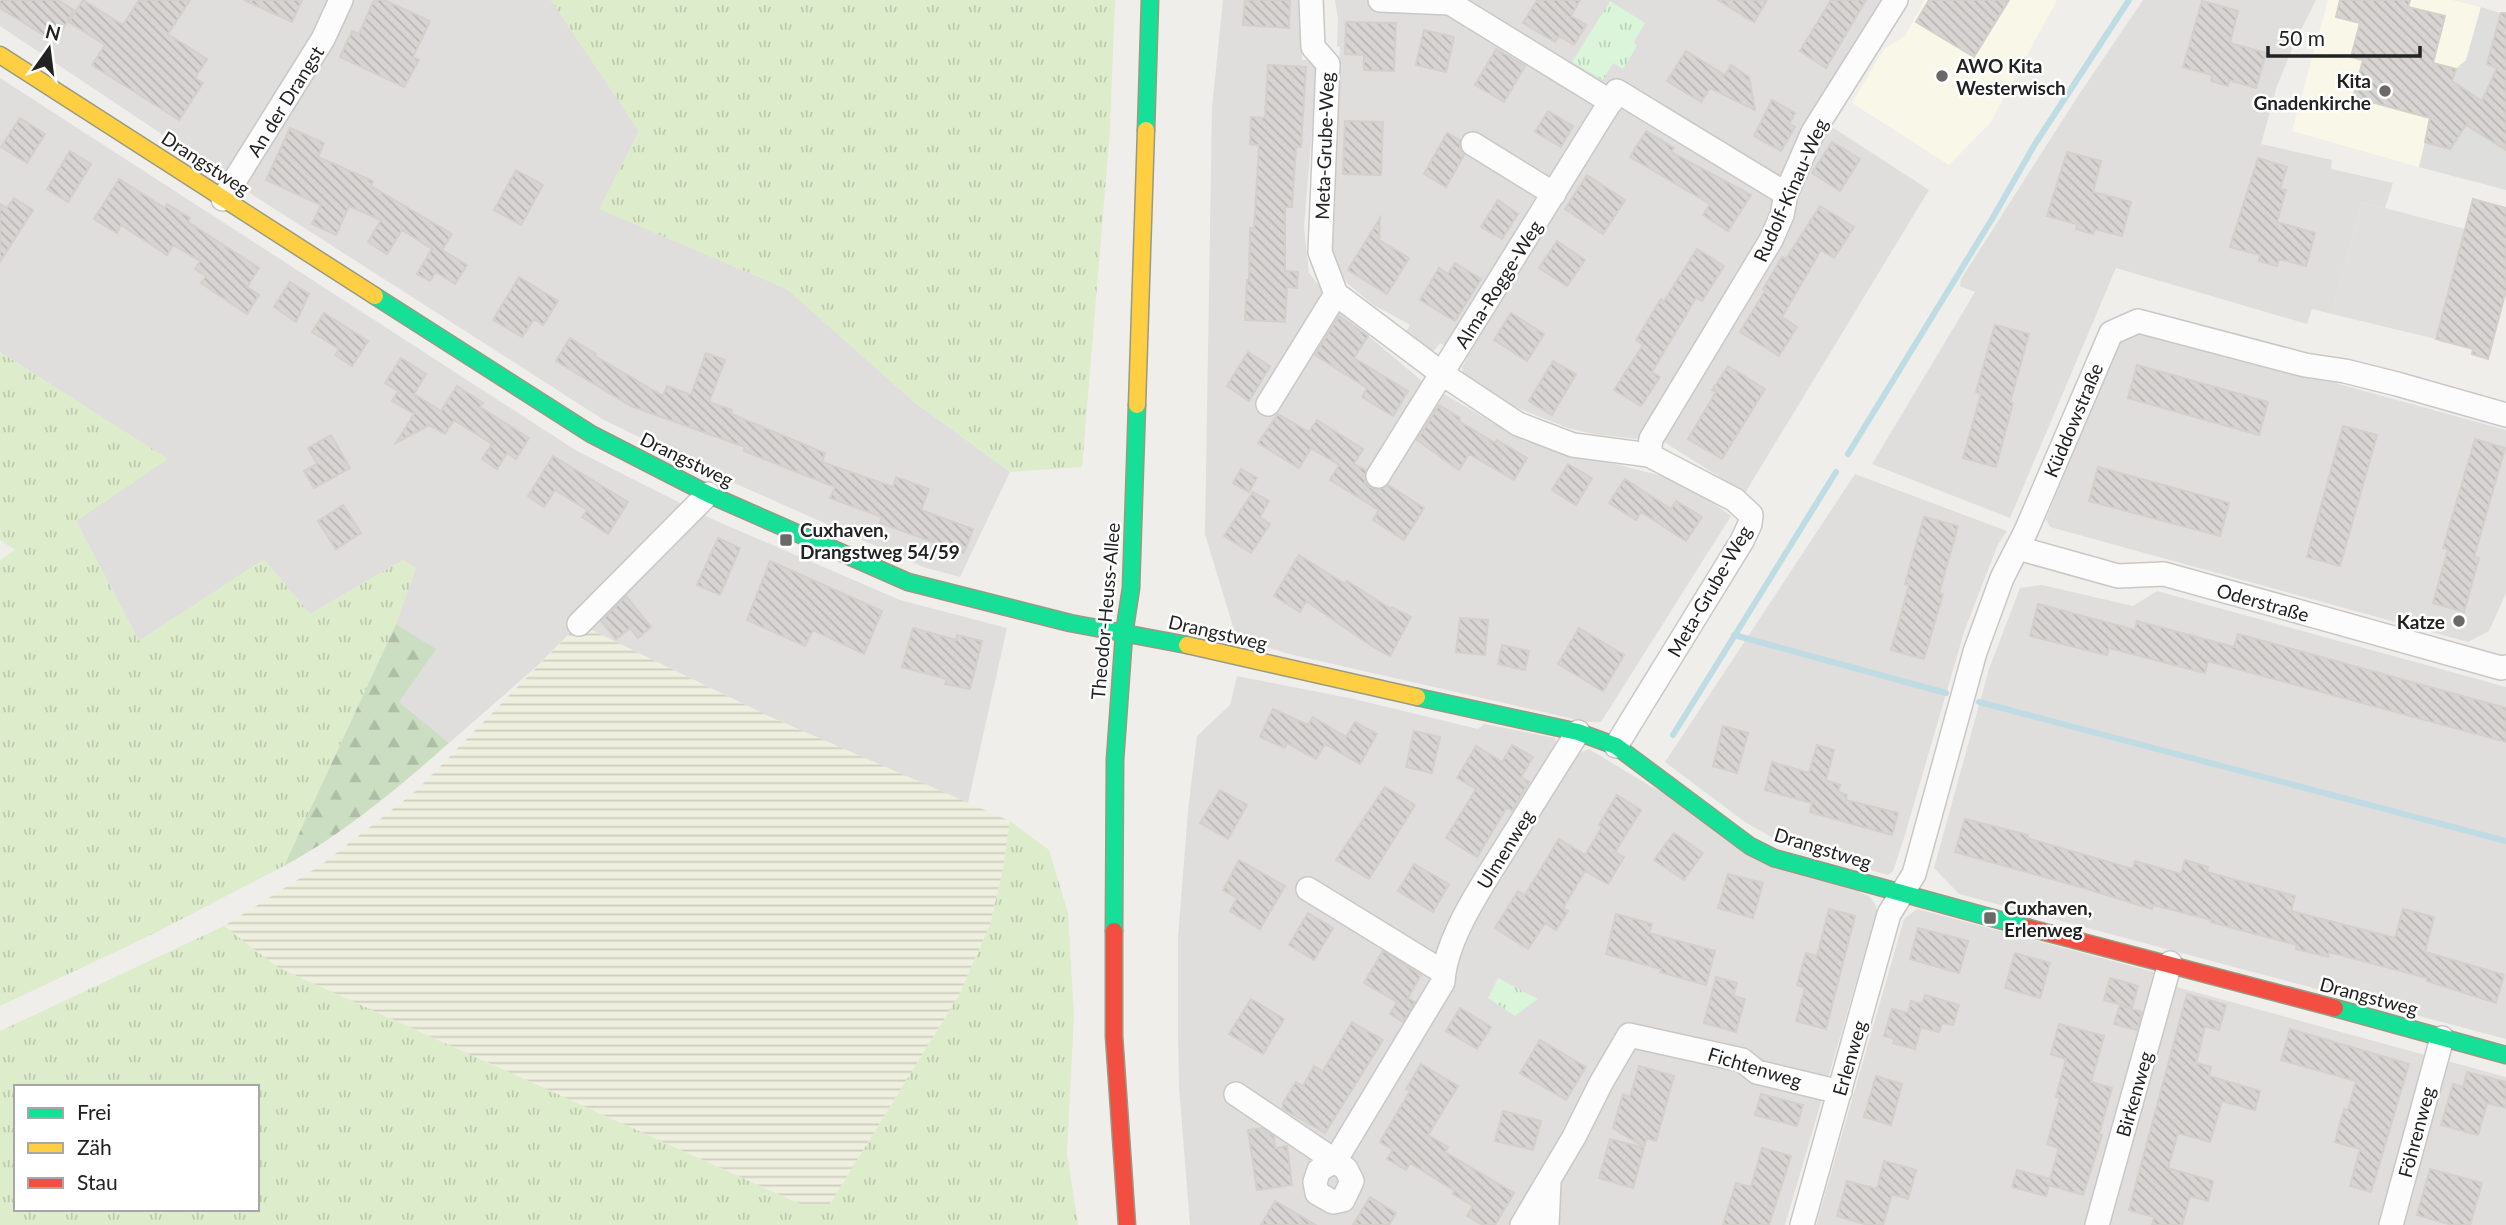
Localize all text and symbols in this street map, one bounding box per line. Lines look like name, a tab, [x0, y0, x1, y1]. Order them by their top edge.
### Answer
north arrow	[14, 14, 84, 84]
scale bar	[2268, 14, 2420, 58]
text: N	[43, 19, 63, 45]
text: 50 m	[2278, 25, 2325, 50]
street label: An der Drangst	[242, 41, 328, 161]
place label: AWO Kita Westerwisch	[1955, 54, 2066, 99]
marker: AWO Kita Westerwisch	[1934, 68, 1950, 84]
place label: Kita Gnadenkirche	[2254, 69, 2371, 114]
street label: Meta-Grube-Weg	[1310, 72, 1338, 220]
marker: Kita Gnadenkirche	[2377, 83, 2393, 99]
street label: Rudolf-Kinau-Weg	[1748, 115, 1832, 265]
street label: Drangstweg	[158, 126, 255, 200]
street label: Alma-Rogge-Weg	[1449, 216, 1547, 352]
street label: Küddowstraße	[2039, 359, 2107, 481]
street label: Drangstweg	[637, 427, 737, 491]
place label: Cuxhaven, Drangstweg 54/59	[800, 518, 960, 563]
street label: Theodor-Heuss-Allee	[1086, 521, 1124, 701]
street label: Meta-Grube-Weg	[1662, 521, 1756, 661]
marker: Cuxhaven, Drangstweg 54/59	[778, 532, 794, 548]
street label: Oderstraße	[2214, 578, 2312, 626]
street label: Drangstweg	[1166, 609, 1270, 655]
place label: Katze	[2397, 610, 2445, 633]
marker: Katze	[2451, 613, 2467, 629]
street label: Ulmenweg	[1472, 805, 1538, 893]
street label: Drangstweg	[1771, 822, 1875, 874]
place label: Cuxhaven, Erlenweg	[2004, 896, 2092, 941]
marker: Cuxhaven, Erlenweg	[1982, 910, 1998, 926]
street label: Drangstweg	[2317, 972, 2421, 1020]
street label: Erlenweg	[1827, 1018, 1871, 1098]
street label: Fichtenweg	[1705, 1042, 1805, 1092]
street label: Birkenweg	[2111, 1048, 2157, 1139]
street label: Föhrenweg	[2393, 1084, 2439, 1180]
legend	[14, 1085, 259, 1211]
text: Frei	[77, 1099, 111, 1124]
text: Zäh	[77, 1134, 112, 1159]
text: Stau	[77, 1169, 118, 1194]

